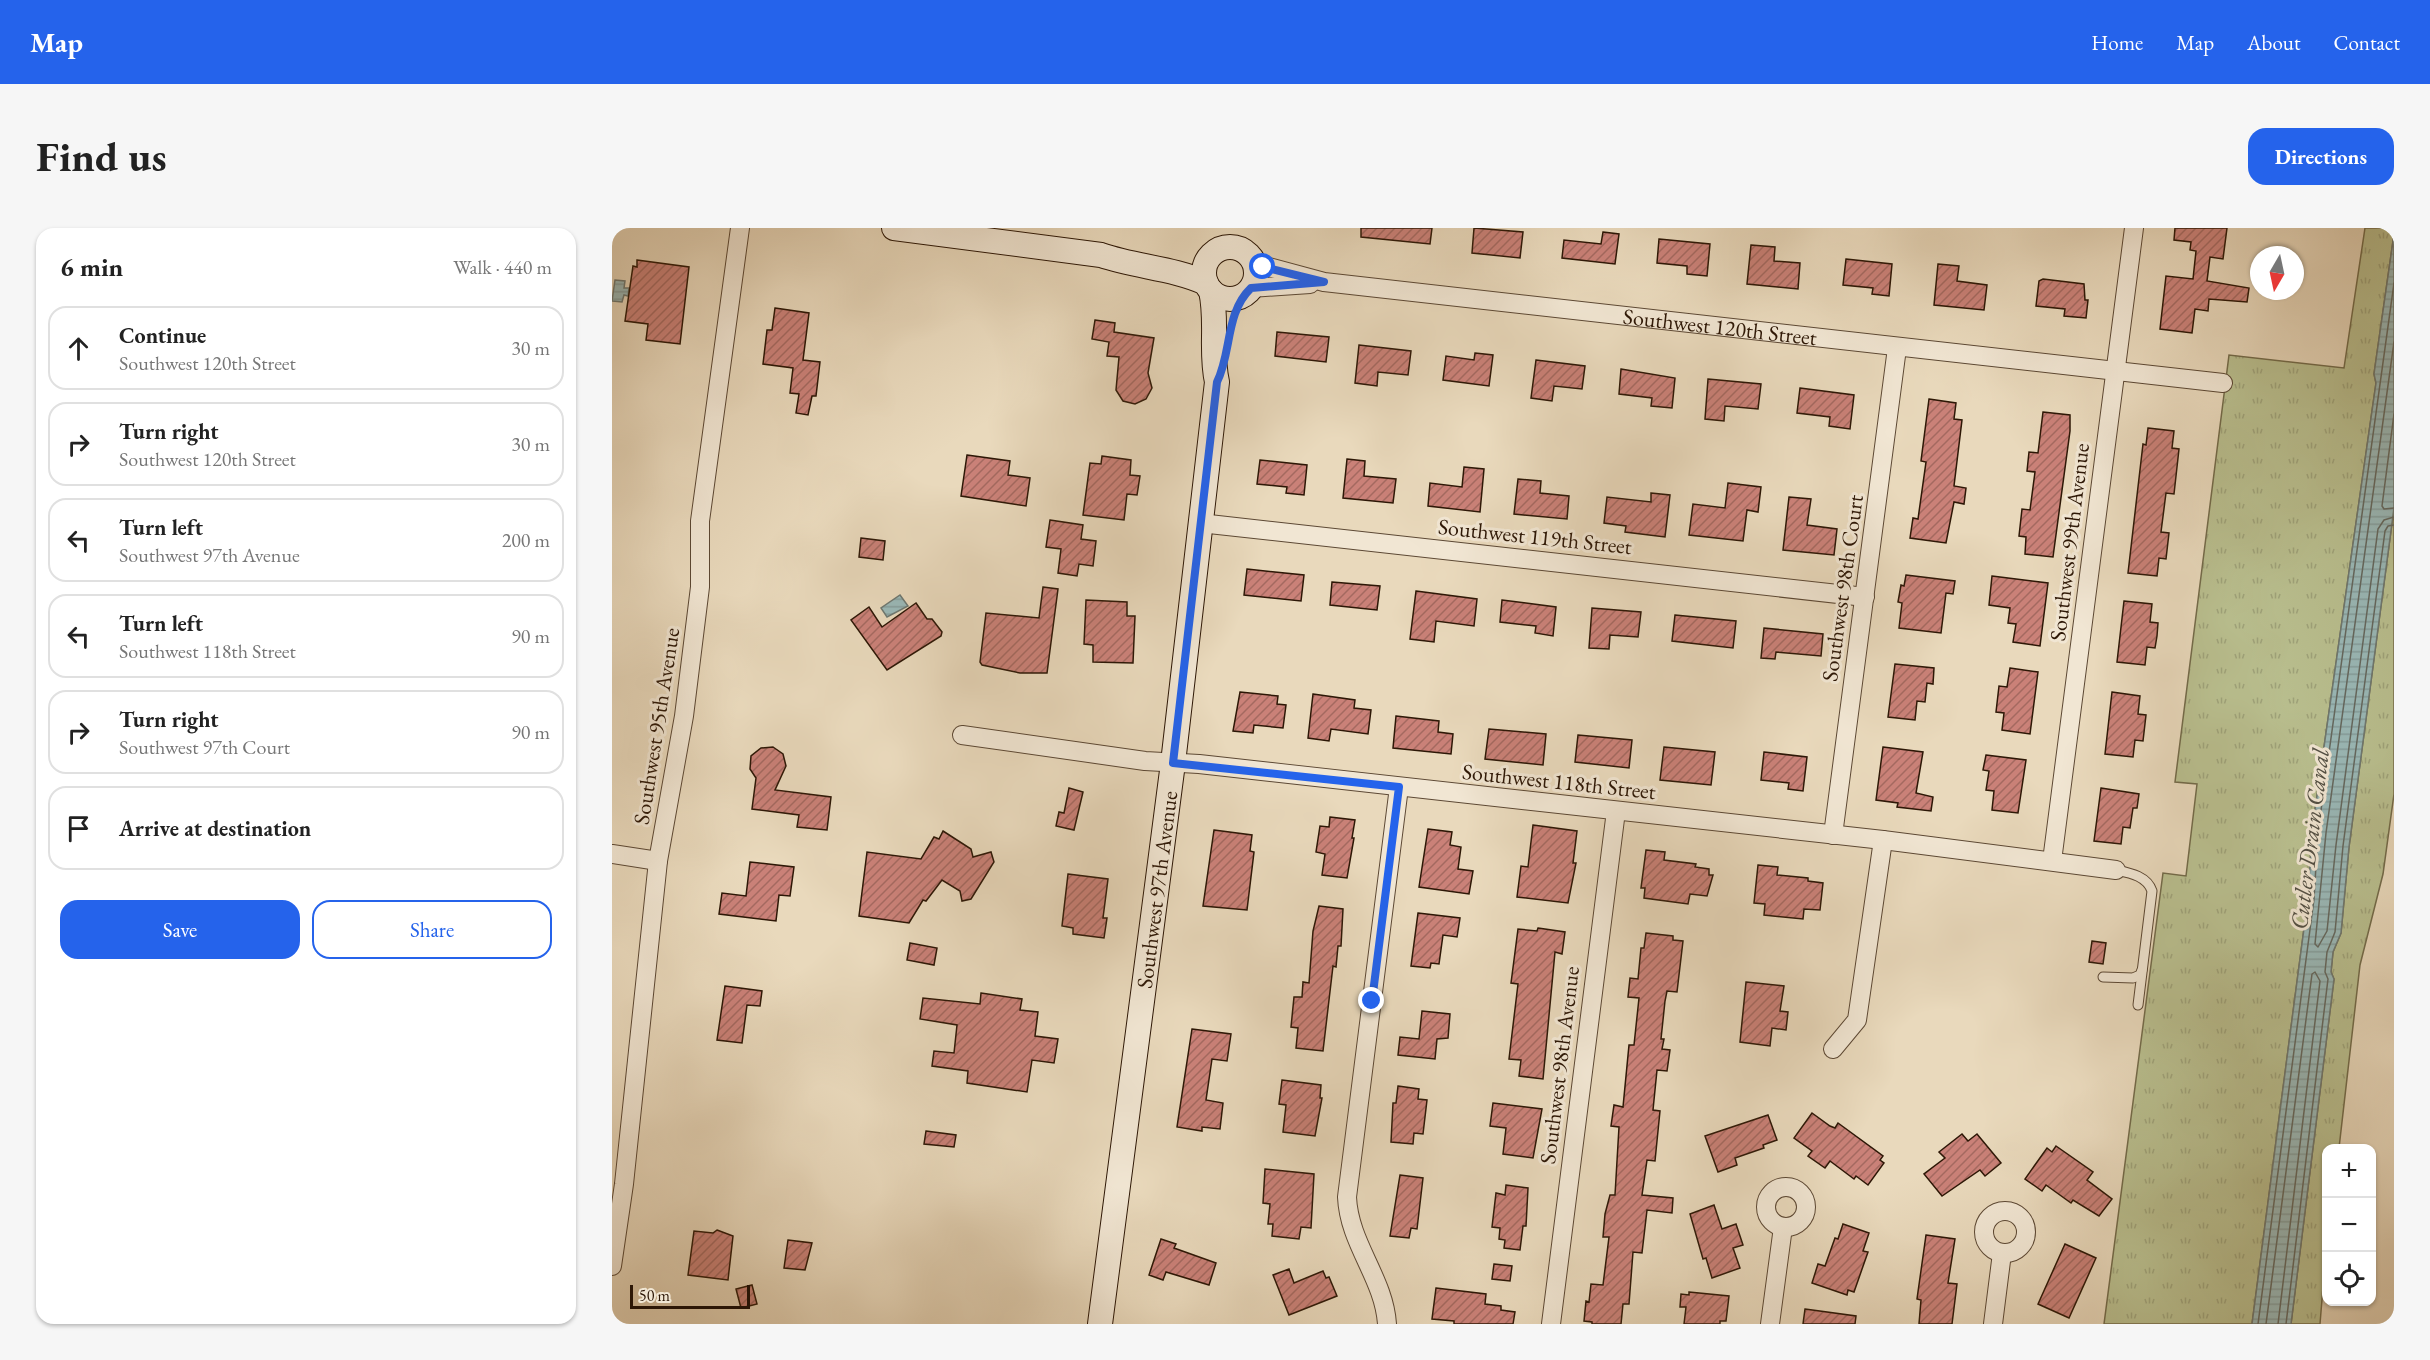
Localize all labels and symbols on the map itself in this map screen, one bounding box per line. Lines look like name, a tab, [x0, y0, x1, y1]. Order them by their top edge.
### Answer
north arrow	[2250, 246, 2304, 300]
route start	[1249, 253, 1275, 279]
street label: Southwest 120th Street	[1622, 302, 1818, 352]
street label: Southwest 99th Avenue	[2043, 441, 2096, 643]
street label: Southwest 98th Court	[1815, 493, 1870, 683]
street label: Southwest 119th Street	[1437, 512, 1633, 561]
street label: Southwest 95th Avenue	[627, 625, 686, 827]
water label: Cutler Drain Canal	[2283, 746, 2336, 931]
street label: Southwest 118th Street	[1461, 757, 1657, 806]
street label: Southwest 97th Avenue	[1130, 789, 1184, 990]
street label: Southwest 98th Avenue	[1533, 964, 1586, 1166]
route end	[1358, 987, 1384, 1013]
scale bar	[630, 1282, 750, 1310]

